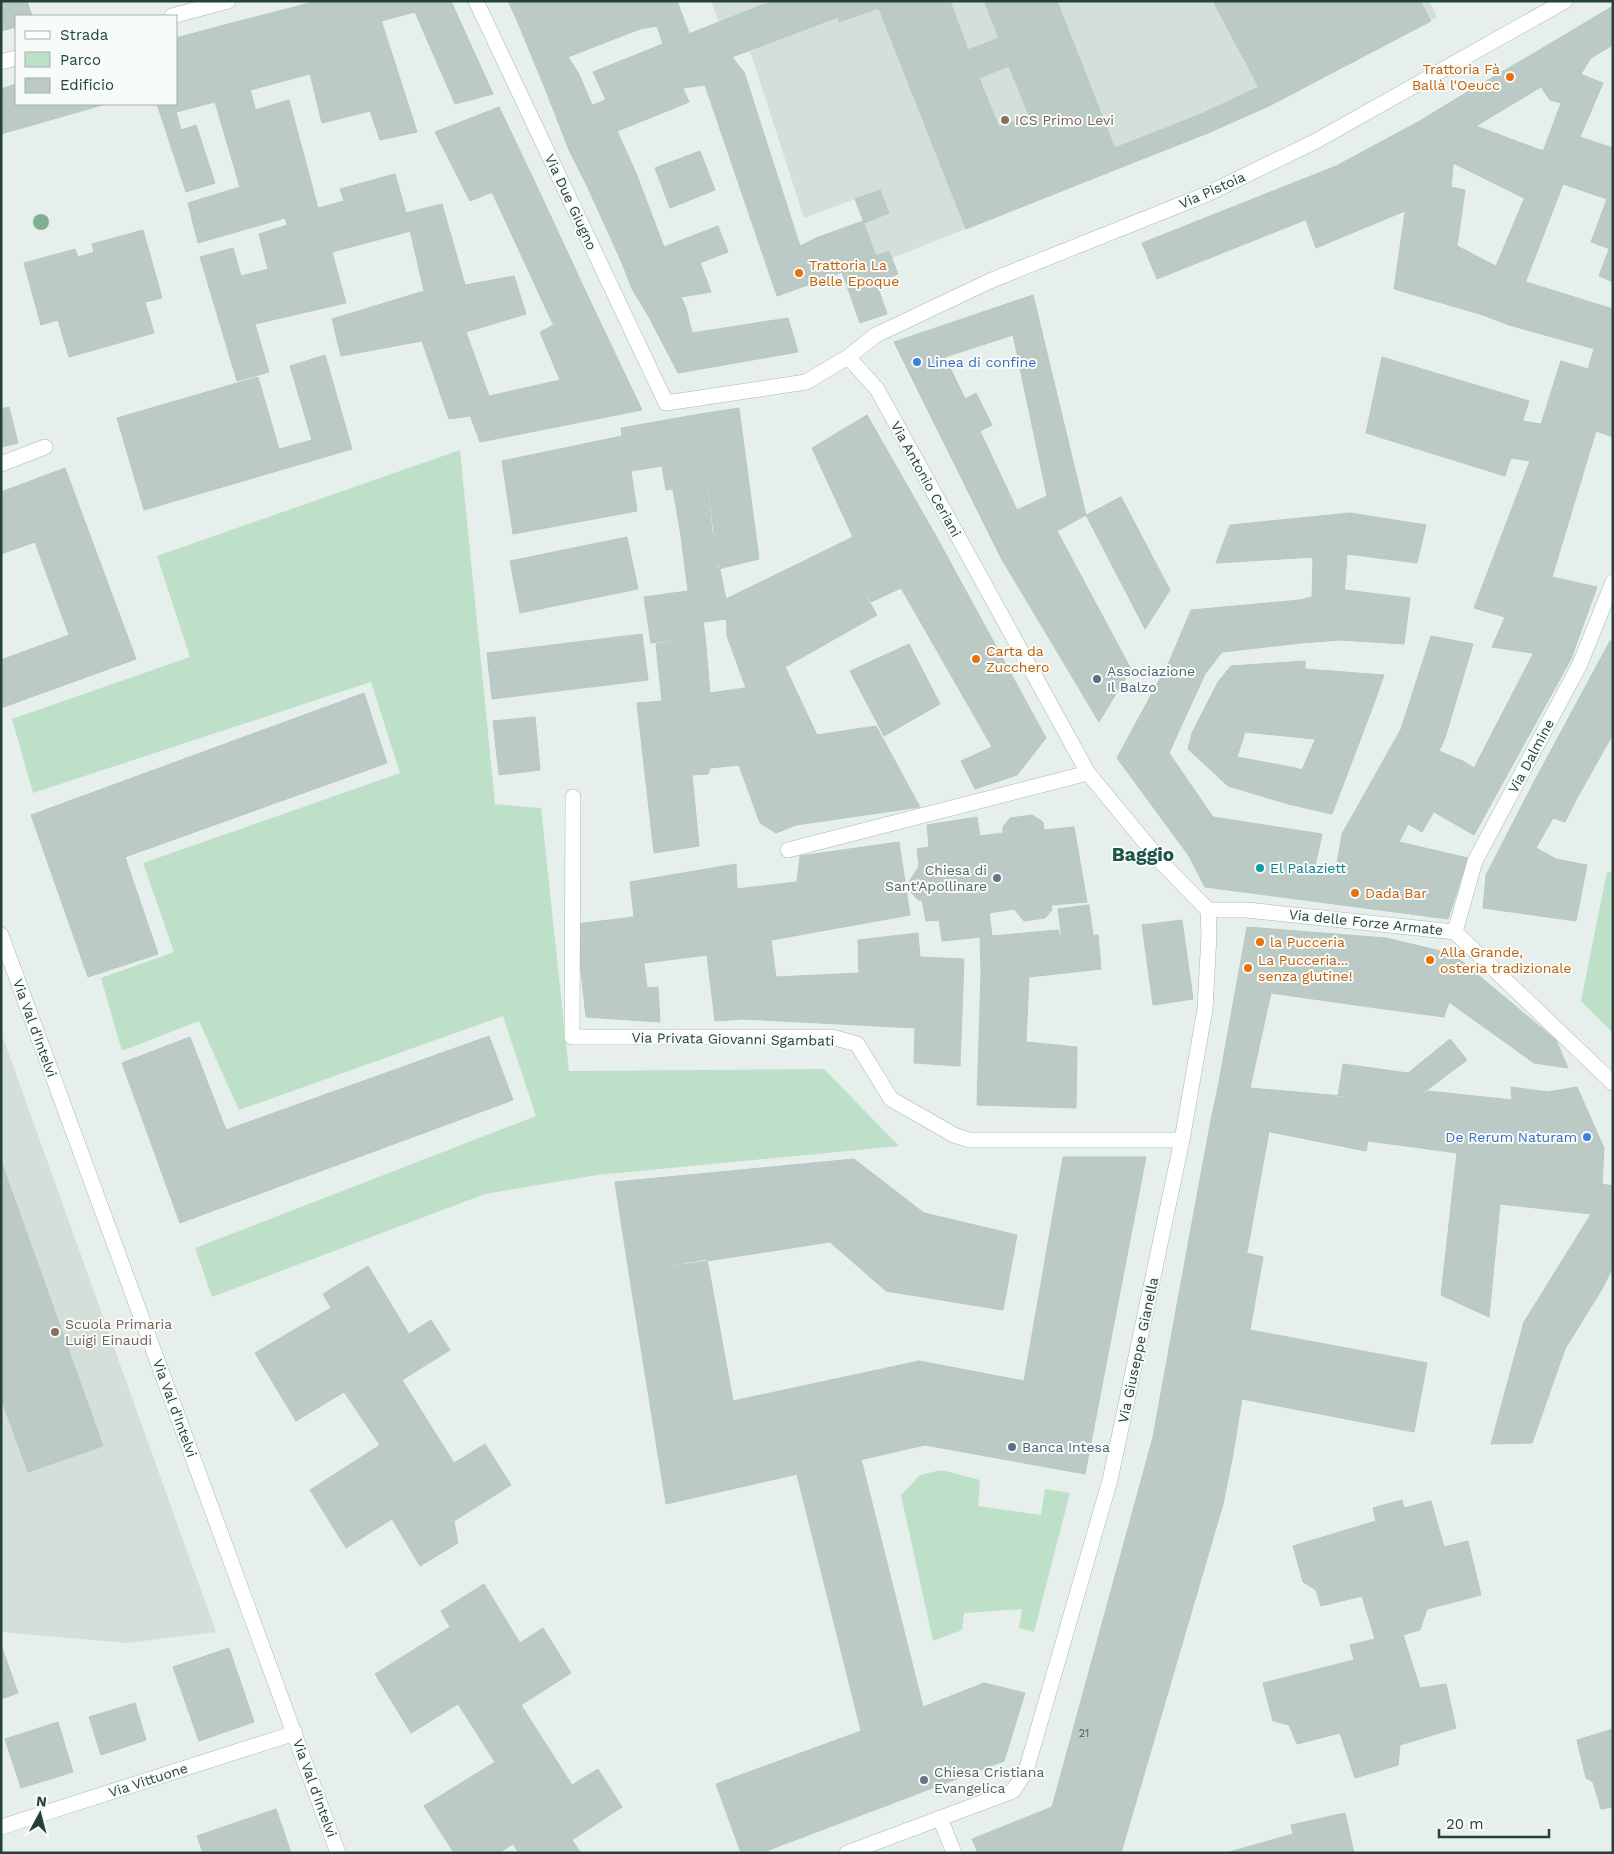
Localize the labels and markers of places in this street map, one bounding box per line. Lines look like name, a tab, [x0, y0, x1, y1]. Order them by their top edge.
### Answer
place label: Trattoria Fà Ballà l'Oeucc	[1412, 61, 1500, 93]
marker: Trattoria Fà Ballà l'Oeucc	[1504, 71, 1516, 83]
place label: ICS Primo Levi	[1015, 112, 1114, 128]
marker: ICS Primo Levi	[999, 114, 1011, 126]
place label: Trattoria La Belle Epoque	[809, 257, 899, 289]
marker: Trattoria La Belle Epoque	[793, 267, 805, 279]
place label: Linea di confine	[927, 354, 1036, 370]
marker: Linea di confine	[911, 356, 923, 368]
place label: Carta da Zucchero	[986, 643, 1050, 675]
marker: Carta da Zucchero	[970, 653, 982, 665]
place label: Associazione Il Balzo	[1107, 663, 1195, 695]
marker: Associazione Il Balzo	[1091, 673, 1103, 685]
place label: El Palaziett	[1270, 860, 1346, 876]
place label: Chiesa di Sant'Apollinare	[885, 862, 987, 894]
marker: El Palaziett	[1254, 862, 1266, 874]
marker: Chiesa di Sant'Apollinare	[991, 872, 1003, 884]
place label: Dada Bar	[1365, 885, 1427, 901]
marker: Dada Bar	[1349, 887, 1361, 899]
place label: la Pucceria	[1270, 934, 1345, 950]
marker: la Pucceria	[1254, 936, 1266, 948]
place label: Alla Grande, osteria tradizionale	[1440, 944, 1572, 976]
place label: La Pucceria... senza glutine!	[1258, 952, 1353, 984]
marker: Alla Grande, osteria tradizionale	[1424, 954, 1436, 966]
marker: La Pucceria... senza glutine!	[1242, 962, 1254, 974]
place label: De Rerum Naturam	[1445, 1129, 1577, 1145]
marker: De Rerum Naturam	[1581, 1131, 1593, 1143]
place label: Scuola Primaria Luigi Einaudi	[65, 1316, 172, 1348]
marker: Scuola Primaria Luigi Einaudi	[49, 1326, 61, 1338]
place label: Banca Intesa	[1022, 1439, 1110, 1455]
marker: Banca Intesa	[1006, 1441, 1018, 1453]
place label: Chiesa Cristiana Evangelica	[934, 1764, 1044, 1796]
marker: Chiesa Cristiana Evangelica	[918, 1774, 930, 1786]

